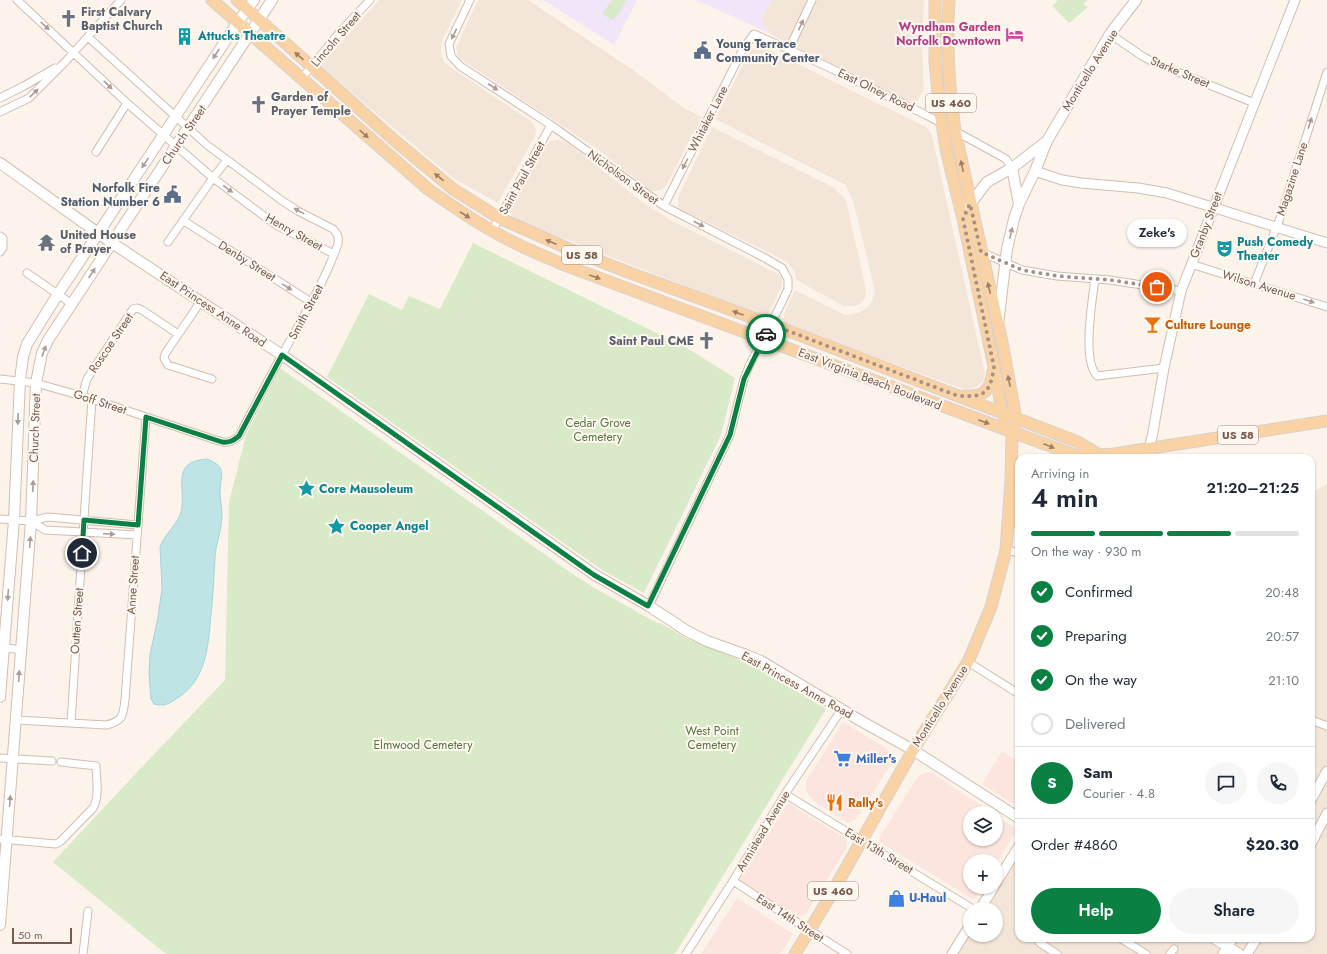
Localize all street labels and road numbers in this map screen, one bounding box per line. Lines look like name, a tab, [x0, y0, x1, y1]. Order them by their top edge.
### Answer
street label: Lincoln Street	[307, 7, 365, 71]
street label: Monticello Avenue	[1058, 26, 1122, 114]
street label: Starke Street	[1148, 51, 1213, 93]
street label: East Olney Road	[835, 64, 917, 116]
street label: Whitaker Lane	[683, 83, 733, 155]
road number: US 460	[926, 94, 976, 112]
street label: Church Street	[157, 101, 211, 169]
street label: Saint Paul Street	[494, 138, 550, 218]
street label: Magazine Lane	[1272, 140, 1312, 218]
street label: Nicholson Street	[584, 145, 662, 209]
street label: Granby Street	[1185, 189, 1227, 261]
street label: Henry Street	[262, 209, 326, 255]
street label: Denby Street	[215, 236, 279, 286]
road number: US 58	[562, 246, 602, 264]
street label: Wilson Avenue	[1220, 265, 1298, 305]
street label: East Princess Anne Road	[156, 267, 270, 351]
street label: Smith Street	[284, 281, 328, 343]
street label: Roscoe Street	[84, 309, 138, 377]
street label: East Virginia Beach Boulevard	[796, 343, 944, 415]
street label: Goff Street	[71, 385, 129, 419]
street label: Church Street	[25, 393, 45, 463]
road number: US 58	[1218, 426, 1258, 444]
street label: Anne Street	[122, 555, 144, 615]
street label: Outten Street	[66, 587, 88, 655]
street label: East Princess Anne Road	[738, 647, 856, 723]
street label: Monticello Avenue	[908, 662, 972, 750]
street label: Armistead Avenue	[732, 787, 794, 875]
street label: East 13th Street	[841, 823, 917, 879]
road number: US 460	[808, 882, 858, 900]
street label: East 14th Street	[753, 889, 827, 947]

